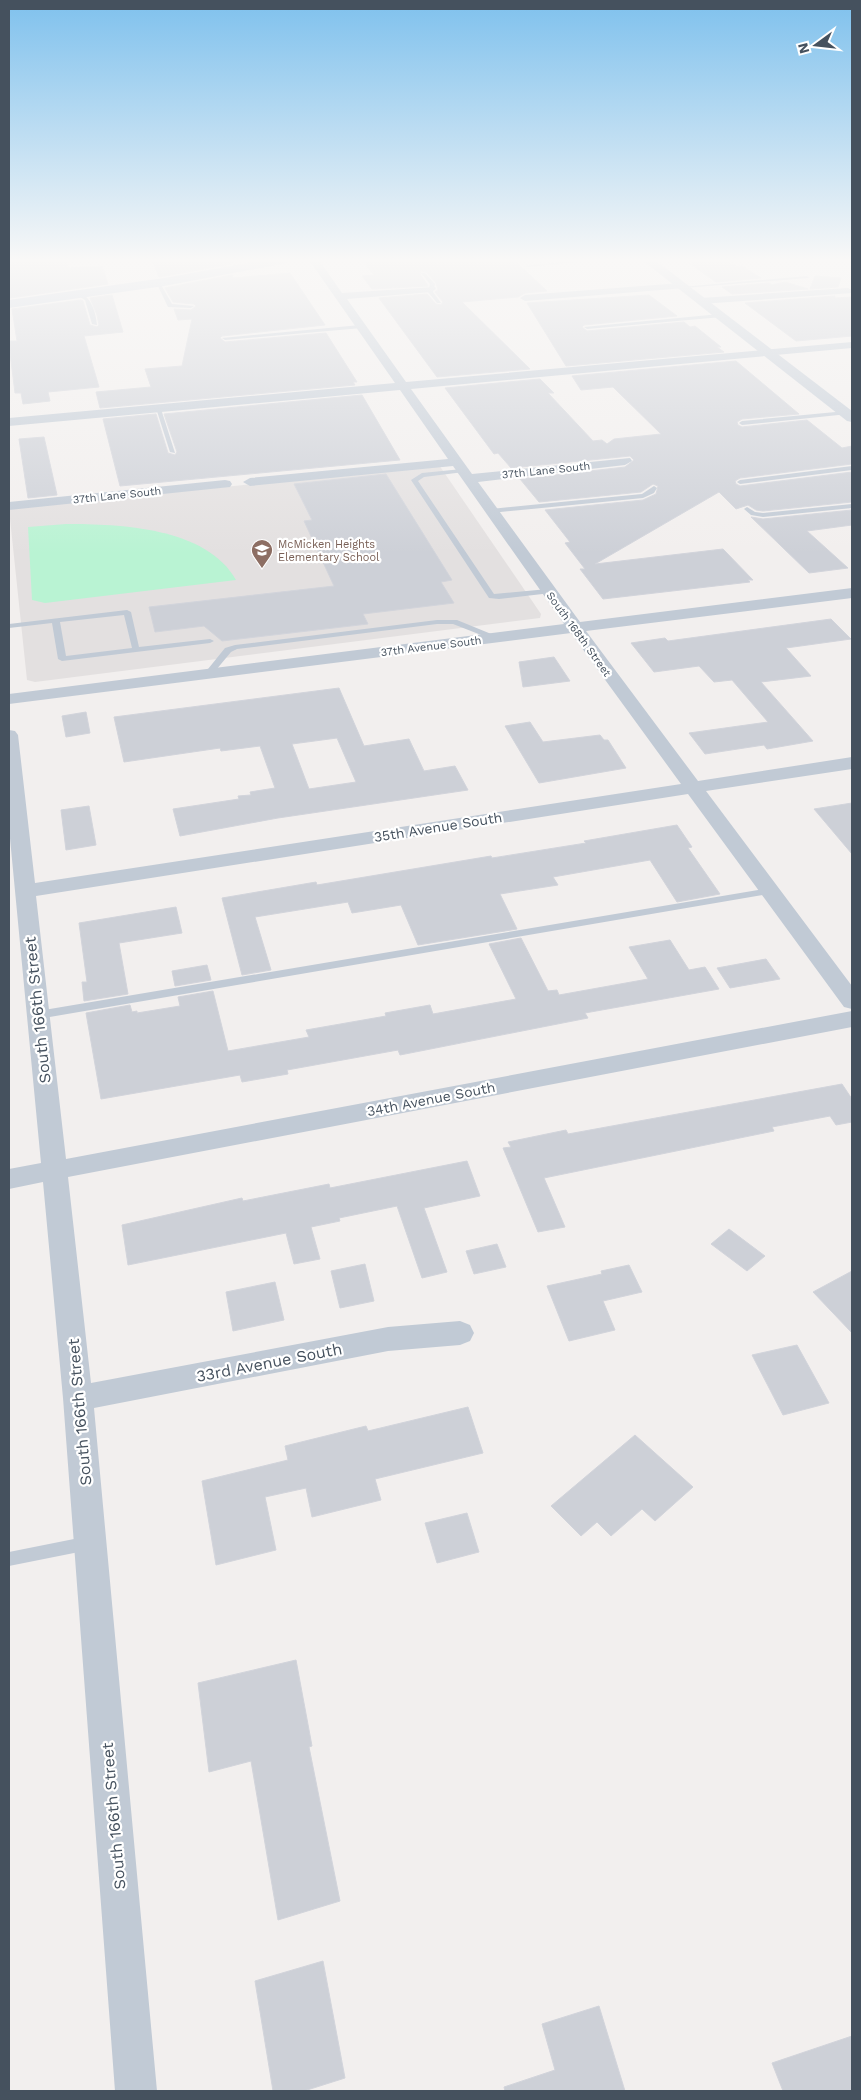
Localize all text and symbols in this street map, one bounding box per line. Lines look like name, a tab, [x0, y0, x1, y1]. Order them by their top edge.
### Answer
north arrow	[791, 20, 841, 70]
text: N	[794, 41, 813, 55]
street label: 37th Lane South	[501, 459, 591, 482]
street label: 37th Lane South	[72, 484, 162, 507]
school or university icon: McMicken Heights Elementary School	[250, 538, 274, 569]
place label: McMicken Heights Elementary School	[278, 538, 380, 564]
street label: South 168th Street	[544, 589, 614, 679]
street label: 37th Avenue South	[380, 634, 482, 659]
street label: 35th Avenue South	[373, 809, 503, 845]
street label: South 166th Street	[20, 935, 55, 1084]
street label: 34th Avenue South	[366, 1079, 496, 1119]
street label: South 166th Street	[64, 1337, 95, 1486]
street label: 33rd Avenue South	[195, 1339, 344, 1386]
street label: South 166th Street	[98, 1741, 129, 1890]

